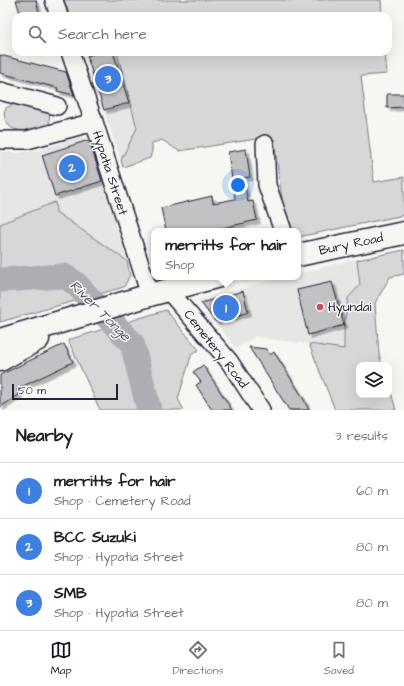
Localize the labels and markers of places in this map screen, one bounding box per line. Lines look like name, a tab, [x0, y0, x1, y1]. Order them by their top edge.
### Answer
pin: 3	[95, 64, 121, 94]
pin: 2	[59, 153, 85, 183]
pin: 1	[213, 293, 239, 323]
place label: Hyundai	[328, 298, 371, 317]
marker: Hyundai	[315, 302, 325, 312]

